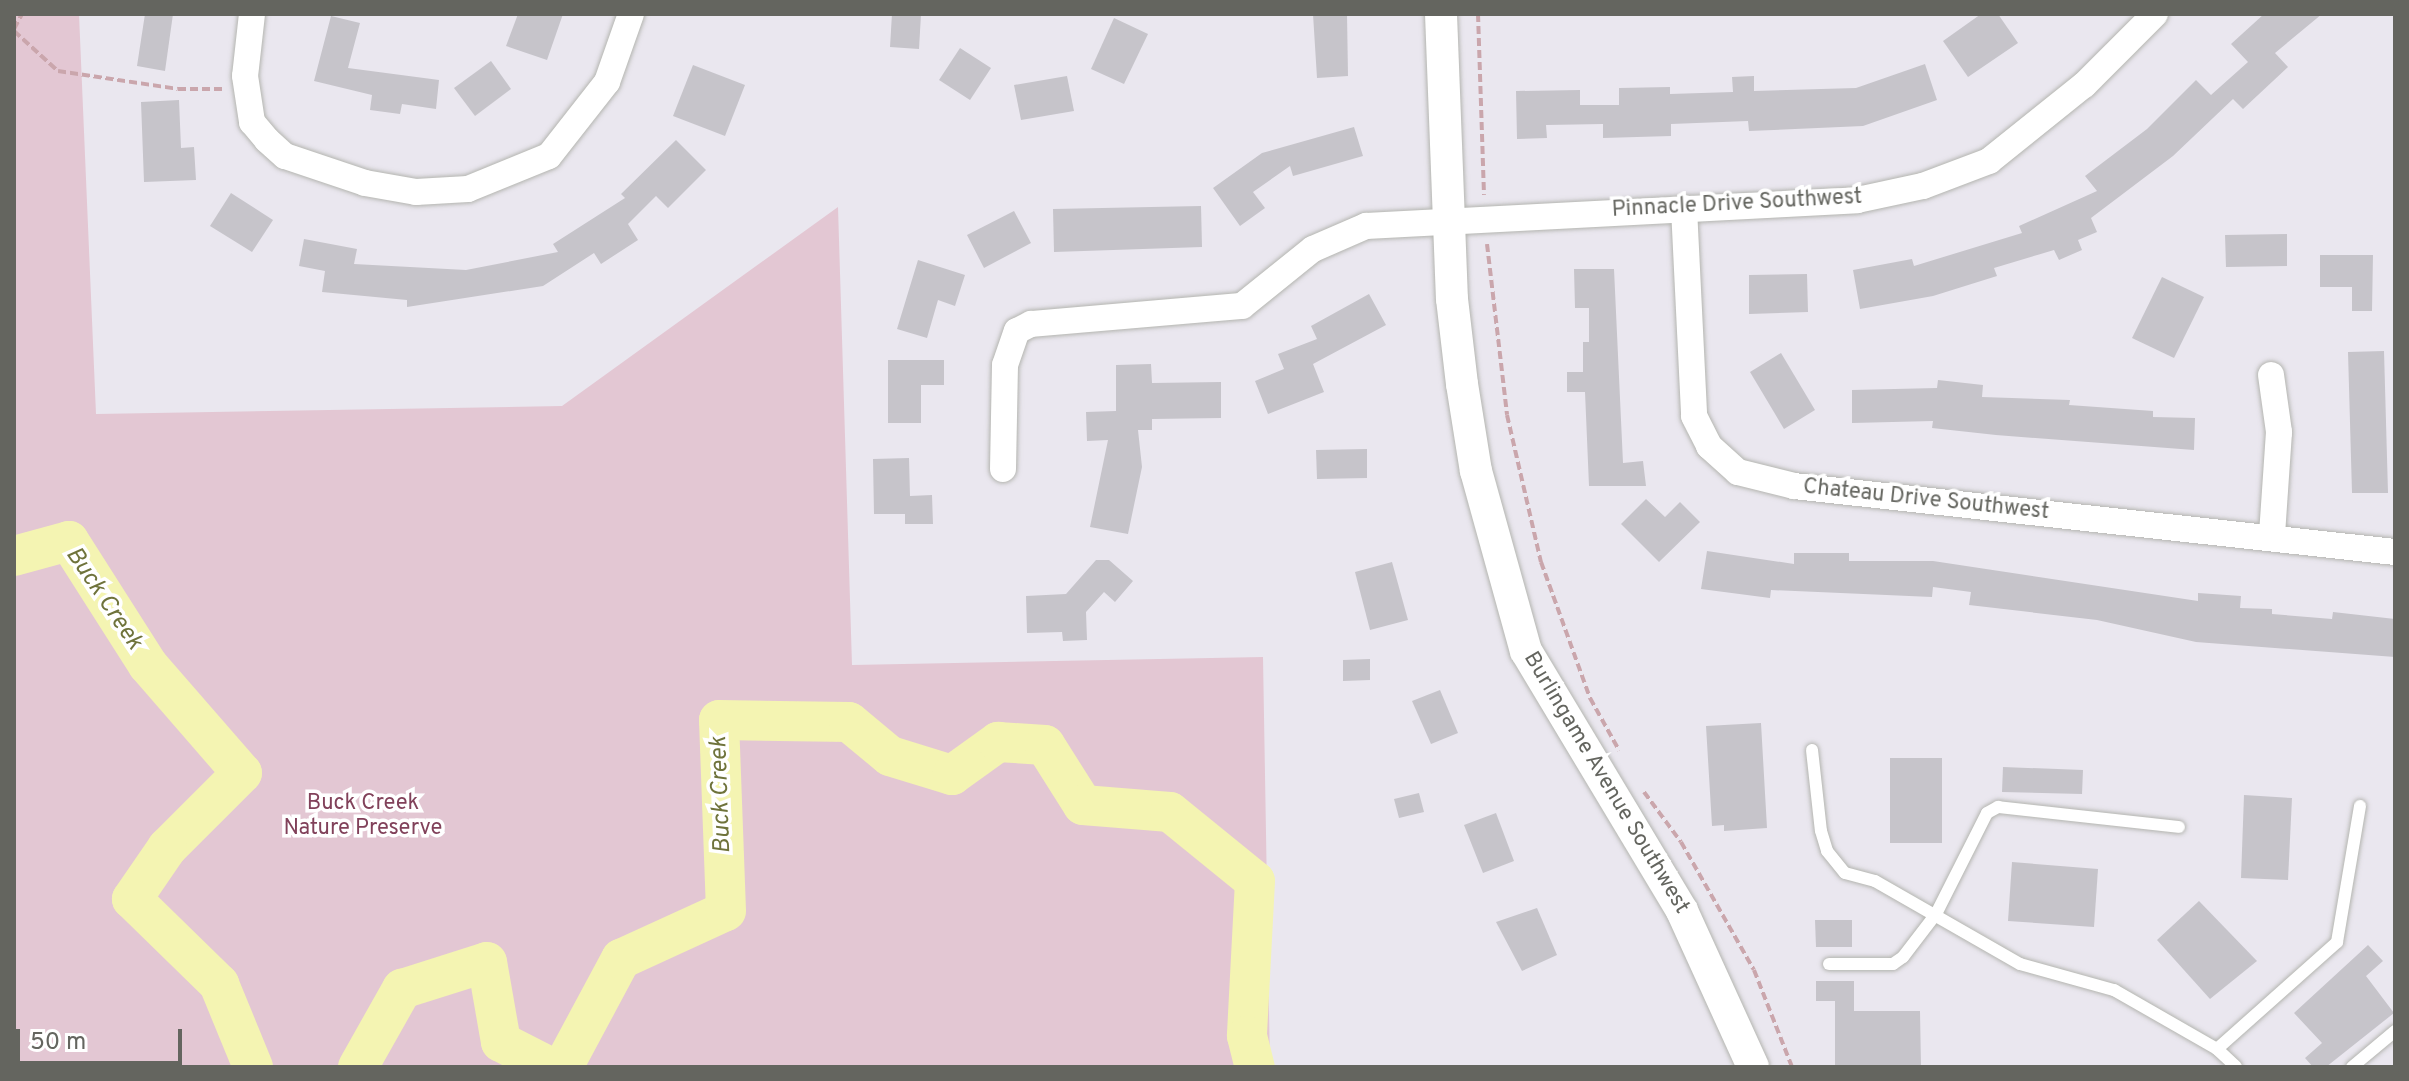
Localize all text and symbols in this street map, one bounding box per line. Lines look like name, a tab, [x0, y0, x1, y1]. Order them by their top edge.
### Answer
street label: Pinnacle Drive Southwest	[1611, 184, 1863, 224]
street label: Chateau Drive Southwest	[1802, 474, 2050, 526]
water label: Buck Creek	[58, 542, 148, 656]
street label: Burlingame Avenue Southwest	[1517, 647, 1695, 919]
water label: Buck Creek	[706, 736, 738, 854]
park label: Buck Creek Nature Preserve	[284, 790, 442, 842]
scale bar	[20, 1013, 186, 1063]
text: 50 m	[30, 1028, 86, 1058]

